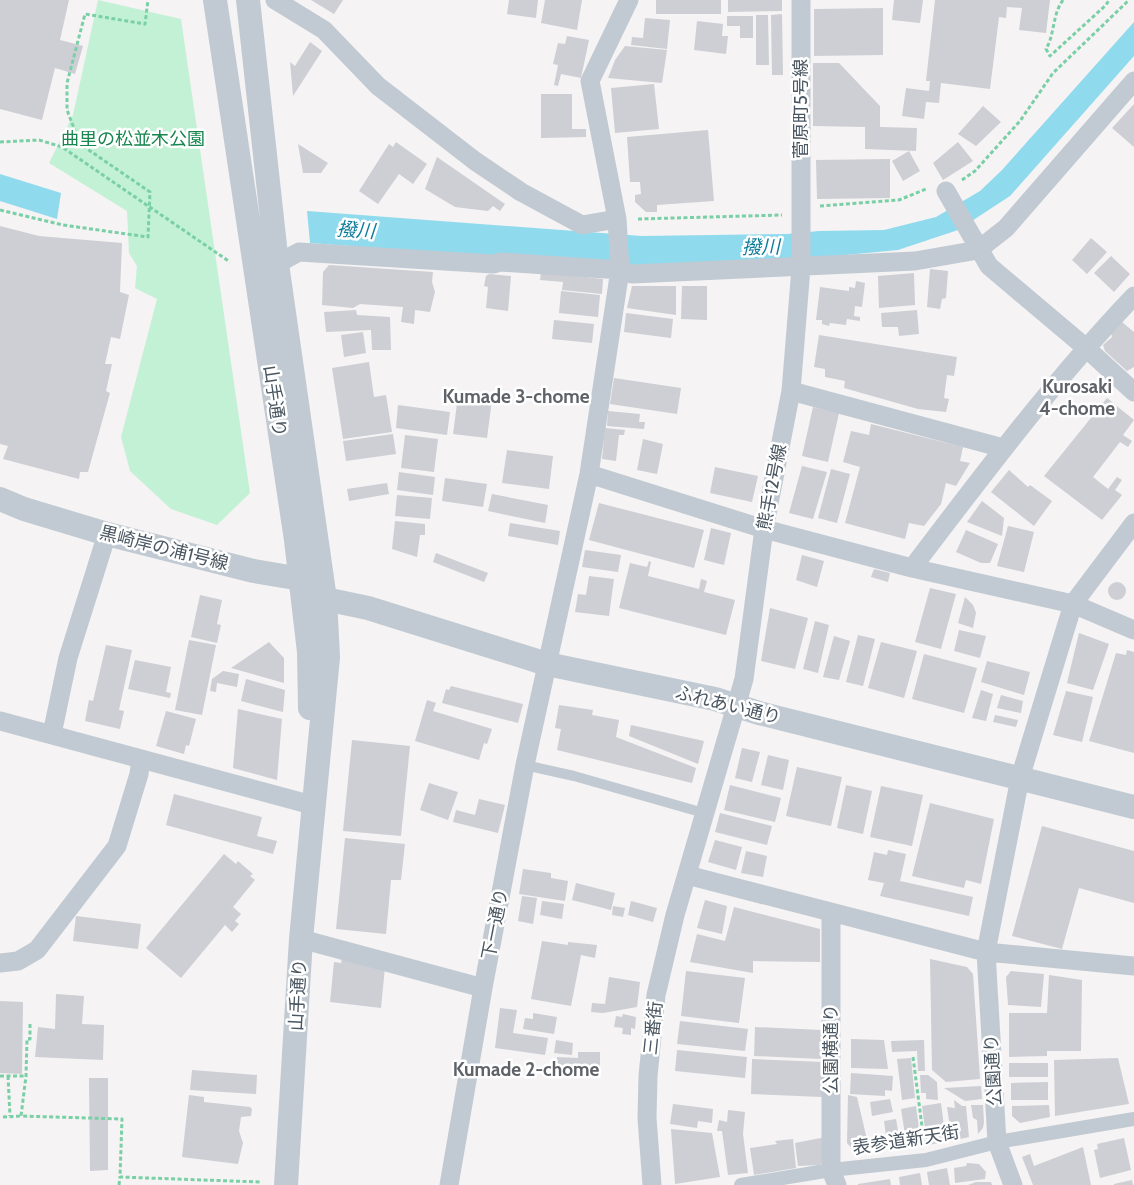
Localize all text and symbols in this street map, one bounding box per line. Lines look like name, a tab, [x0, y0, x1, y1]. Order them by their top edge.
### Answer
street label: 菅原町5号線	[790, 59, 812, 159]
park label: 曲里の松並木公園	[61, 128, 205, 150]
water label: 撥川	[336, 217, 378, 243]
water label: 撥川	[742, 235, 782, 259]
street label: 山手通り	[259, 364, 291, 438]
district label: Kurosaki 4-chome	[1039, 375, 1115, 420]
district label: Kumade 3-chome	[442, 385, 590, 408]
street label: 熊手12号線	[753, 442, 791, 532]
street label: 黒崎岸の浦1号線	[97, 521, 231, 575]
street label: ふれあい通り	[673, 681, 783, 729]
street label: 下一通り	[477, 887, 513, 961]
street label: 山手通り	[285, 958, 311, 1032]
street label: 三番街	[639, 1000, 667, 1056]
street label: 公園横通り	[820, 1004, 842, 1094]
street label: 公園通り	[980, 1033, 1006, 1107]
district label: Kumade 2-chome	[453, 1058, 600, 1081]
street label: 表参道新天街	[851, 1121, 961, 1159]

